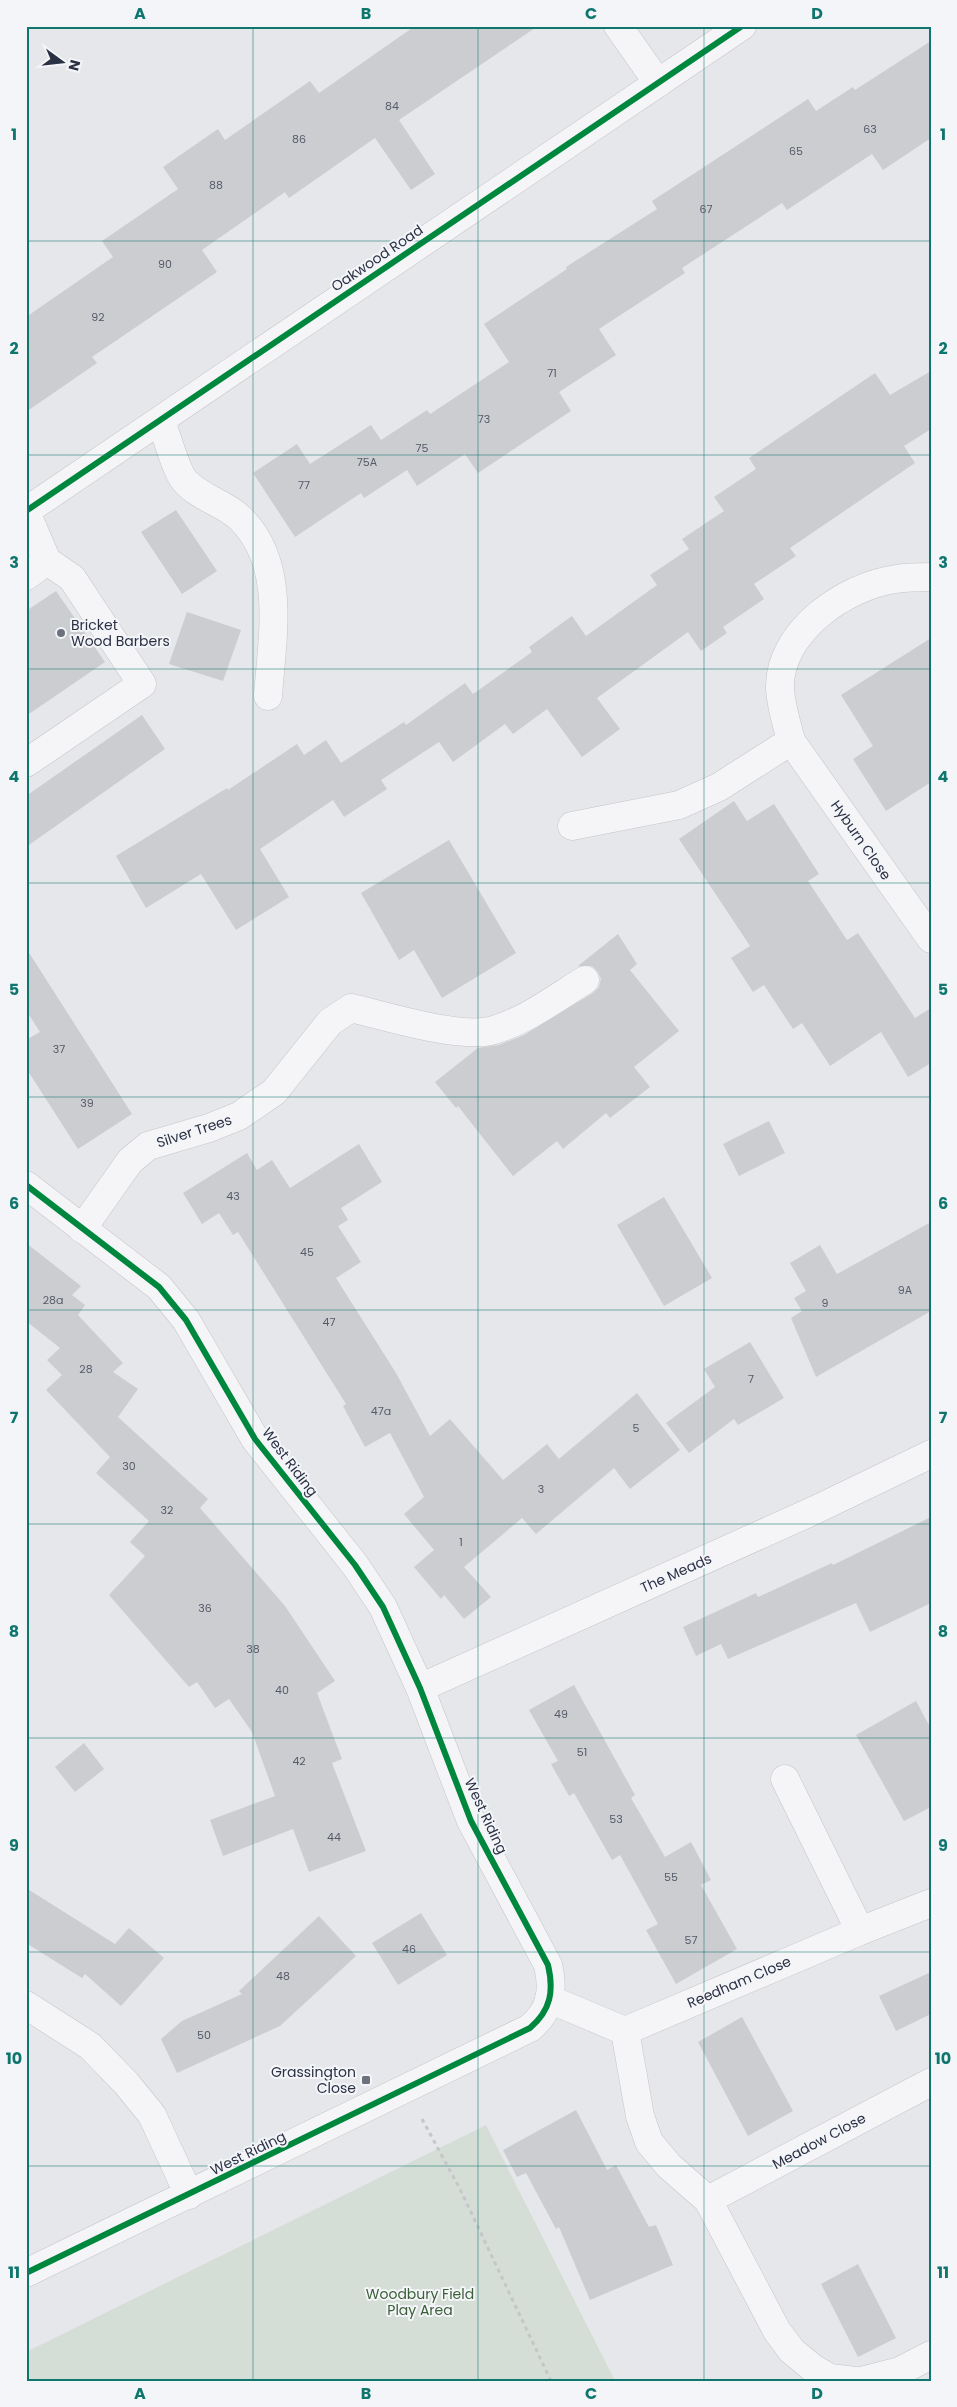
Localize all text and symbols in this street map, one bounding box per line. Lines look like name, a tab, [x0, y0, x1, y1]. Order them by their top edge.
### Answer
text: A	[134, 2, 146, 25]
text: B	[361, 2, 371, 25]
text: C	[585, 2, 597, 25]
text: D	[811, 2, 823, 25]
north arrow	[38, 38, 88, 88]
text: N	[64, 58, 86, 73]
house number: 84	[385, 98, 399, 114]
house number: 63	[863, 121, 877, 137]
text: 1	[11, 123, 17, 146]
text: 1	[940, 123, 946, 146]
house number: 86	[292, 131, 306, 147]
house number: 65	[789, 143, 803, 159]
house number: 88	[209, 177, 223, 193]
house number: 67	[700, 201, 713, 217]
street label: Oakwood Road	[327, 220, 427, 296]
house number: 90	[158, 256, 172, 272]
house number: 92	[91, 309, 105, 325]
text: 2	[9, 337, 19, 360]
text: 2	[938, 337, 948, 360]
house number: 71	[547, 365, 557, 381]
house number: 73	[478, 411, 490, 427]
house number: 75	[416, 440, 429, 456]
house number: 75A	[357, 454, 378, 470]
house number: 77	[298, 477, 310, 493]
text: 3	[9, 551, 19, 574]
text: 3	[938, 551, 948, 574]
place label: Bricket Wood Barbers	[71, 615, 170, 651]
marker: Bricket Wood Barbers	[55, 627, 67, 639]
text: 4	[9, 765, 20, 788]
text: 4	[938, 765, 949, 788]
street label: Hyburn Close	[826, 796, 896, 884]
text: 5	[9, 978, 19, 1001]
text: 5	[938, 978, 948, 1001]
house number: 37	[53, 1041, 65, 1057]
house number: 39	[80, 1095, 94, 1111]
street label: Silver Trees	[154, 1109, 234, 1153]
house number: 43	[226, 1188, 240, 1204]
text: 6	[9, 1192, 19, 1215]
text: 6	[938, 1192, 948, 1215]
house number: 45	[300, 1244, 314, 1260]
house number: 9A	[898, 1282, 913, 1298]
house number: 28a	[43, 1292, 63, 1308]
house number: 9	[822, 1295, 829, 1311]
house number: 47	[323, 1314, 335, 1330]
house number: 28	[79, 1361, 93, 1377]
house number: 7	[748, 1371, 754, 1387]
house number: 47a	[371, 1403, 391, 1419]
text: 7	[10, 1406, 19, 1429]
text: 7	[939, 1406, 948, 1429]
house number: 5	[633, 1420, 640, 1436]
street label: West Riding	[257, 1423, 323, 1501]
house number: 30	[122, 1458, 136, 1474]
house number: 3	[538, 1481, 544, 1497]
house number: 32	[161, 1502, 173, 1518]
house number: 1	[459, 1534, 463, 1550]
street label: The Meads	[637, 1548, 715, 1598]
house number: 36	[198, 1600, 212, 1616]
text: 8	[9, 1620, 19, 1643]
text: 8	[938, 1620, 948, 1643]
house number: 38	[246, 1641, 260, 1657]
house number: 40	[275, 1682, 289, 1698]
house number: 49	[554, 1706, 568, 1722]
house number: 51	[577, 1744, 587, 1760]
house number: 42	[292, 1753, 306, 1769]
street label: West Riding	[460, 1775, 512, 1857]
house number: 53	[609, 1811, 623, 1827]
house number: 44	[327, 1829, 341, 1845]
text: 9	[9, 1834, 19, 1857]
text: 9	[938, 1834, 948, 1857]
house number: 55	[664, 1869, 678, 1885]
house number: 57	[685, 1932, 697, 1948]
house number: 46	[402, 1941, 416, 1957]
street label: Reedham Close	[684, 1951, 794, 2013]
house number: 48	[276, 1968, 290, 1984]
house number: 50	[197, 2027, 211, 2043]
text: 10	[6, 2047, 22, 2070]
text: 10	[935, 2047, 951, 2070]
place label: Grassington Close	[271, 2062, 356, 2098]
marker: Grassington Close	[360, 2074, 372, 2086]
street label: Meadow Close	[769, 2108, 869, 2174]
street label: West Riding	[207, 2126, 289, 2180]
text: 11	[8, 2261, 20, 2284]
text: 11	[937, 2261, 949, 2284]
park label: Woodbury Field Play Area	[366, 2284, 474, 2320]
text: A	[134, 2382, 146, 2405]
text: B	[361, 2382, 371, 2405]
text: C	[585, 2382, 597, 2405]
text: D	[811, 2382, 823, 2405]

